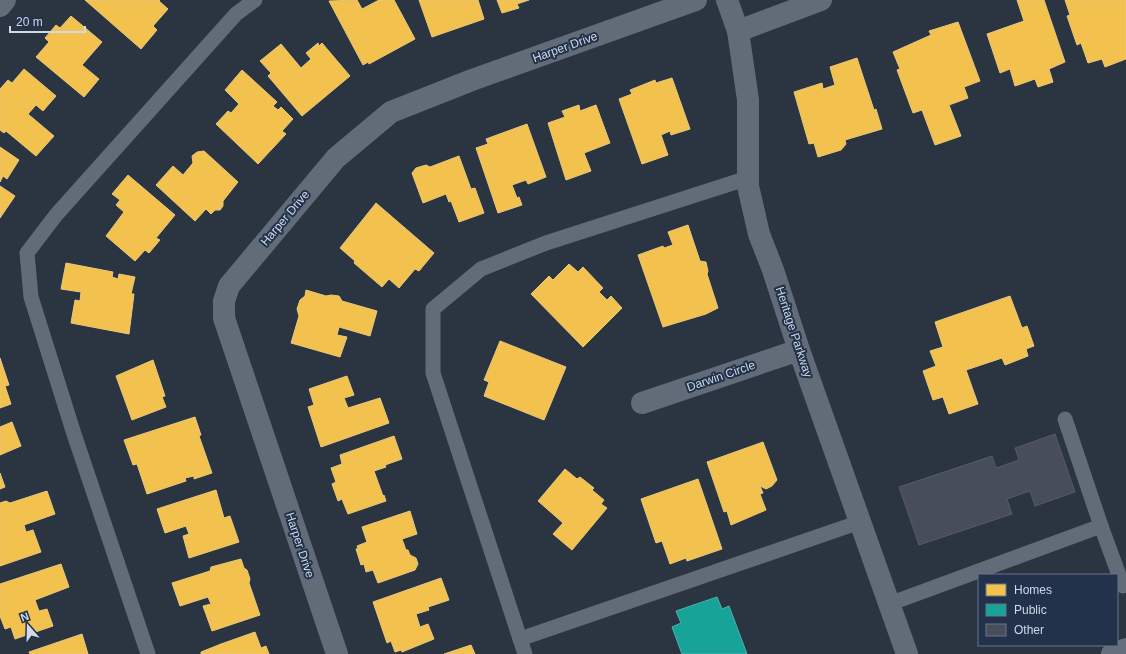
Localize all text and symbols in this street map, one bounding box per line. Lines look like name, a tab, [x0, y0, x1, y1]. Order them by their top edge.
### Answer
scale bar	[10, 8, 85, 34]
text: 20 m	[16, 15, 43, 29]
street label: Harper Drive	[531, 29, 600, 65]
street label: Harper Drive	[258, 187, 312, 249]
street label: Heritage Parkway	[773, 285, 815, 379]
street label: Darwin Circle	[685, 358, 757, 394]
street label: Harper Drive	[283, 510, 317, 580]
legend	[978, 574, 1118, 646]
text: Homes	[1014, 583, 1052, 597]
text: Public	[1014, 603, 1047, 617]
north arrow	[8, 606, 48, 646]
text: N	[19, 610, 30, 624]
text: Other	[1014, 623, 1044, 637]

